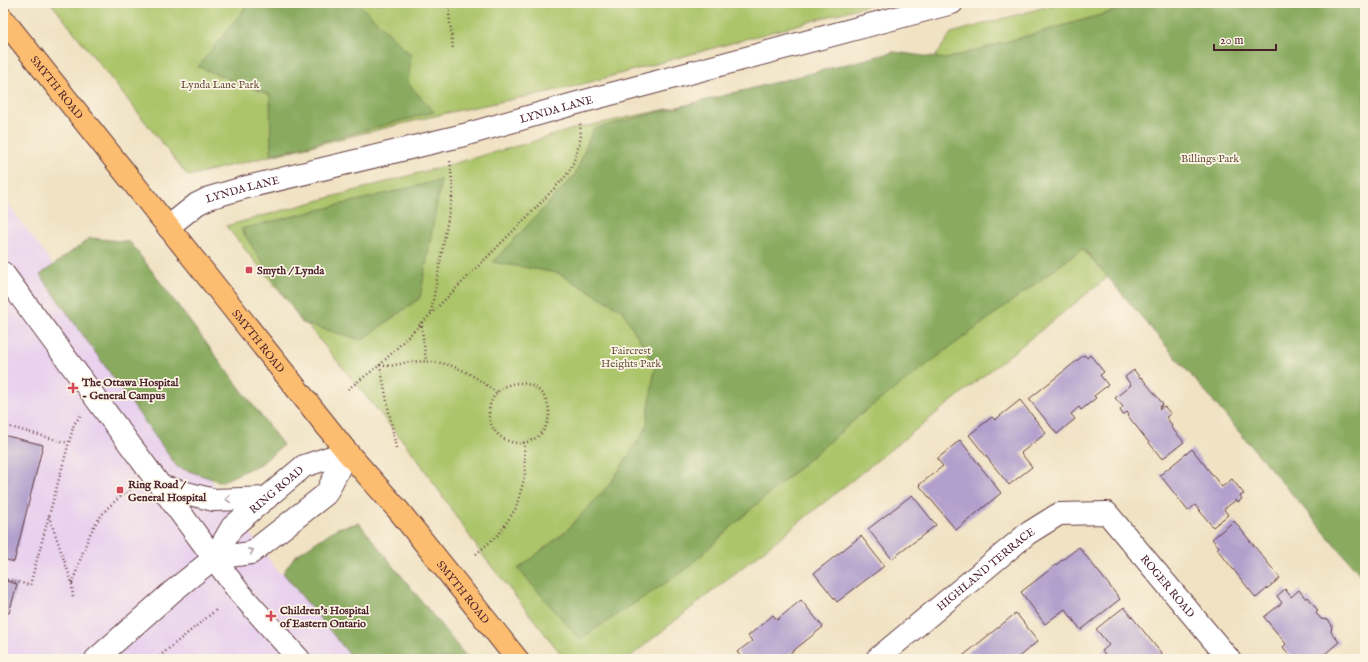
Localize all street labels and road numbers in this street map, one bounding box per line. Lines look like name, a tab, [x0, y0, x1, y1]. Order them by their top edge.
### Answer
street label: SMYTH ROAD	[27, 53, 86, 122]
street label: LYNDA LANE	[518, 93, 595, 127]
street label: LYNDA LANE	[204, 173, 281, 207]
street label: SMYTH ROAD	[228, 307, 287, 376]
street label: RING ROAD	[247, 463, 307, 517]
street label: HIGHLAND TERRACE	[934, 525, 1038, 614]
street label: ROGER ROAD	[1137, 552, 1198, 621]
street label: SMYTH ROAD	[433, 558, 492, 627]

